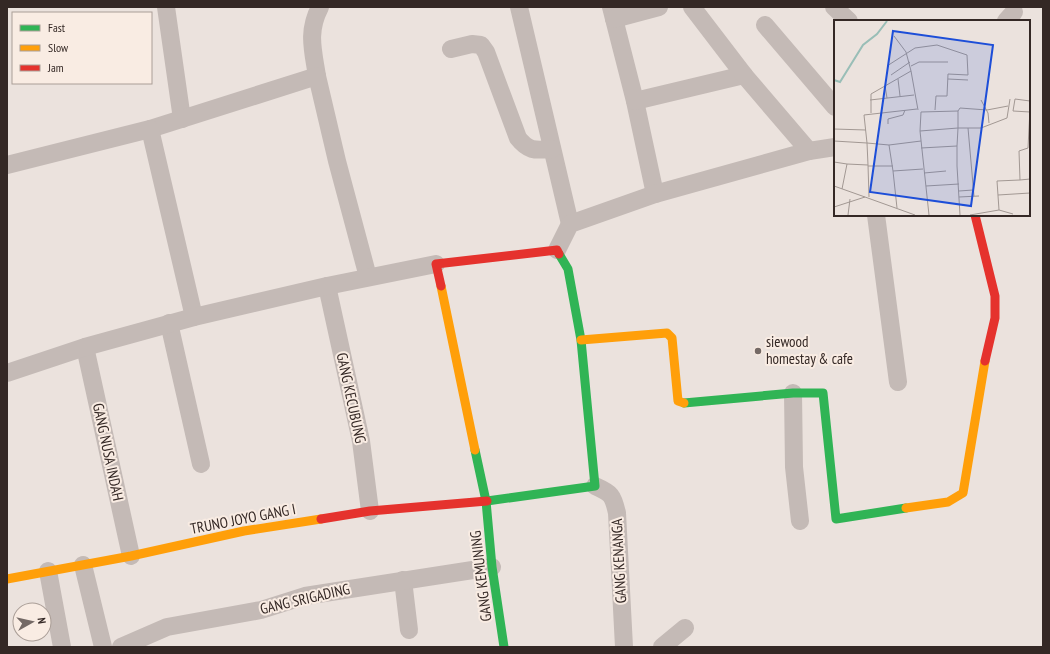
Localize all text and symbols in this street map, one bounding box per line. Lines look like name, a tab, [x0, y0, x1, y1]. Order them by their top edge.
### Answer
legend	[12, 12, 152, 84]
text: Fast	[48, 20, 66, 35]
inset map	[834, 20, 1030, 216]
text: Slow	[48, 40, 69, 55]
text: Jam	[47, 60, 64, 75]
place label: siewood homestay & cafe	[766, 332, 853, 368]
marker: siewood homestay & cafe	[753, 346, 763, 356]
street label: GANG KECUBUNG	[333, 351, 370, 445]
street label: GANG NUSA INDAH	[89, 401, 128, 503]
street label: TRUNO JOYO GANG I	[189, 499, 297, 538]
street label: GANG KENANGA	[607, 517, 630, 604]
street label: GANG KEMUNING	[466, 530, 495, 623]
street label: GANG SRIGADING	[258, 579, 352, 618]
north arrow	[12, 602, 52, 642]
text: N	[35, 617, 49, 625]

